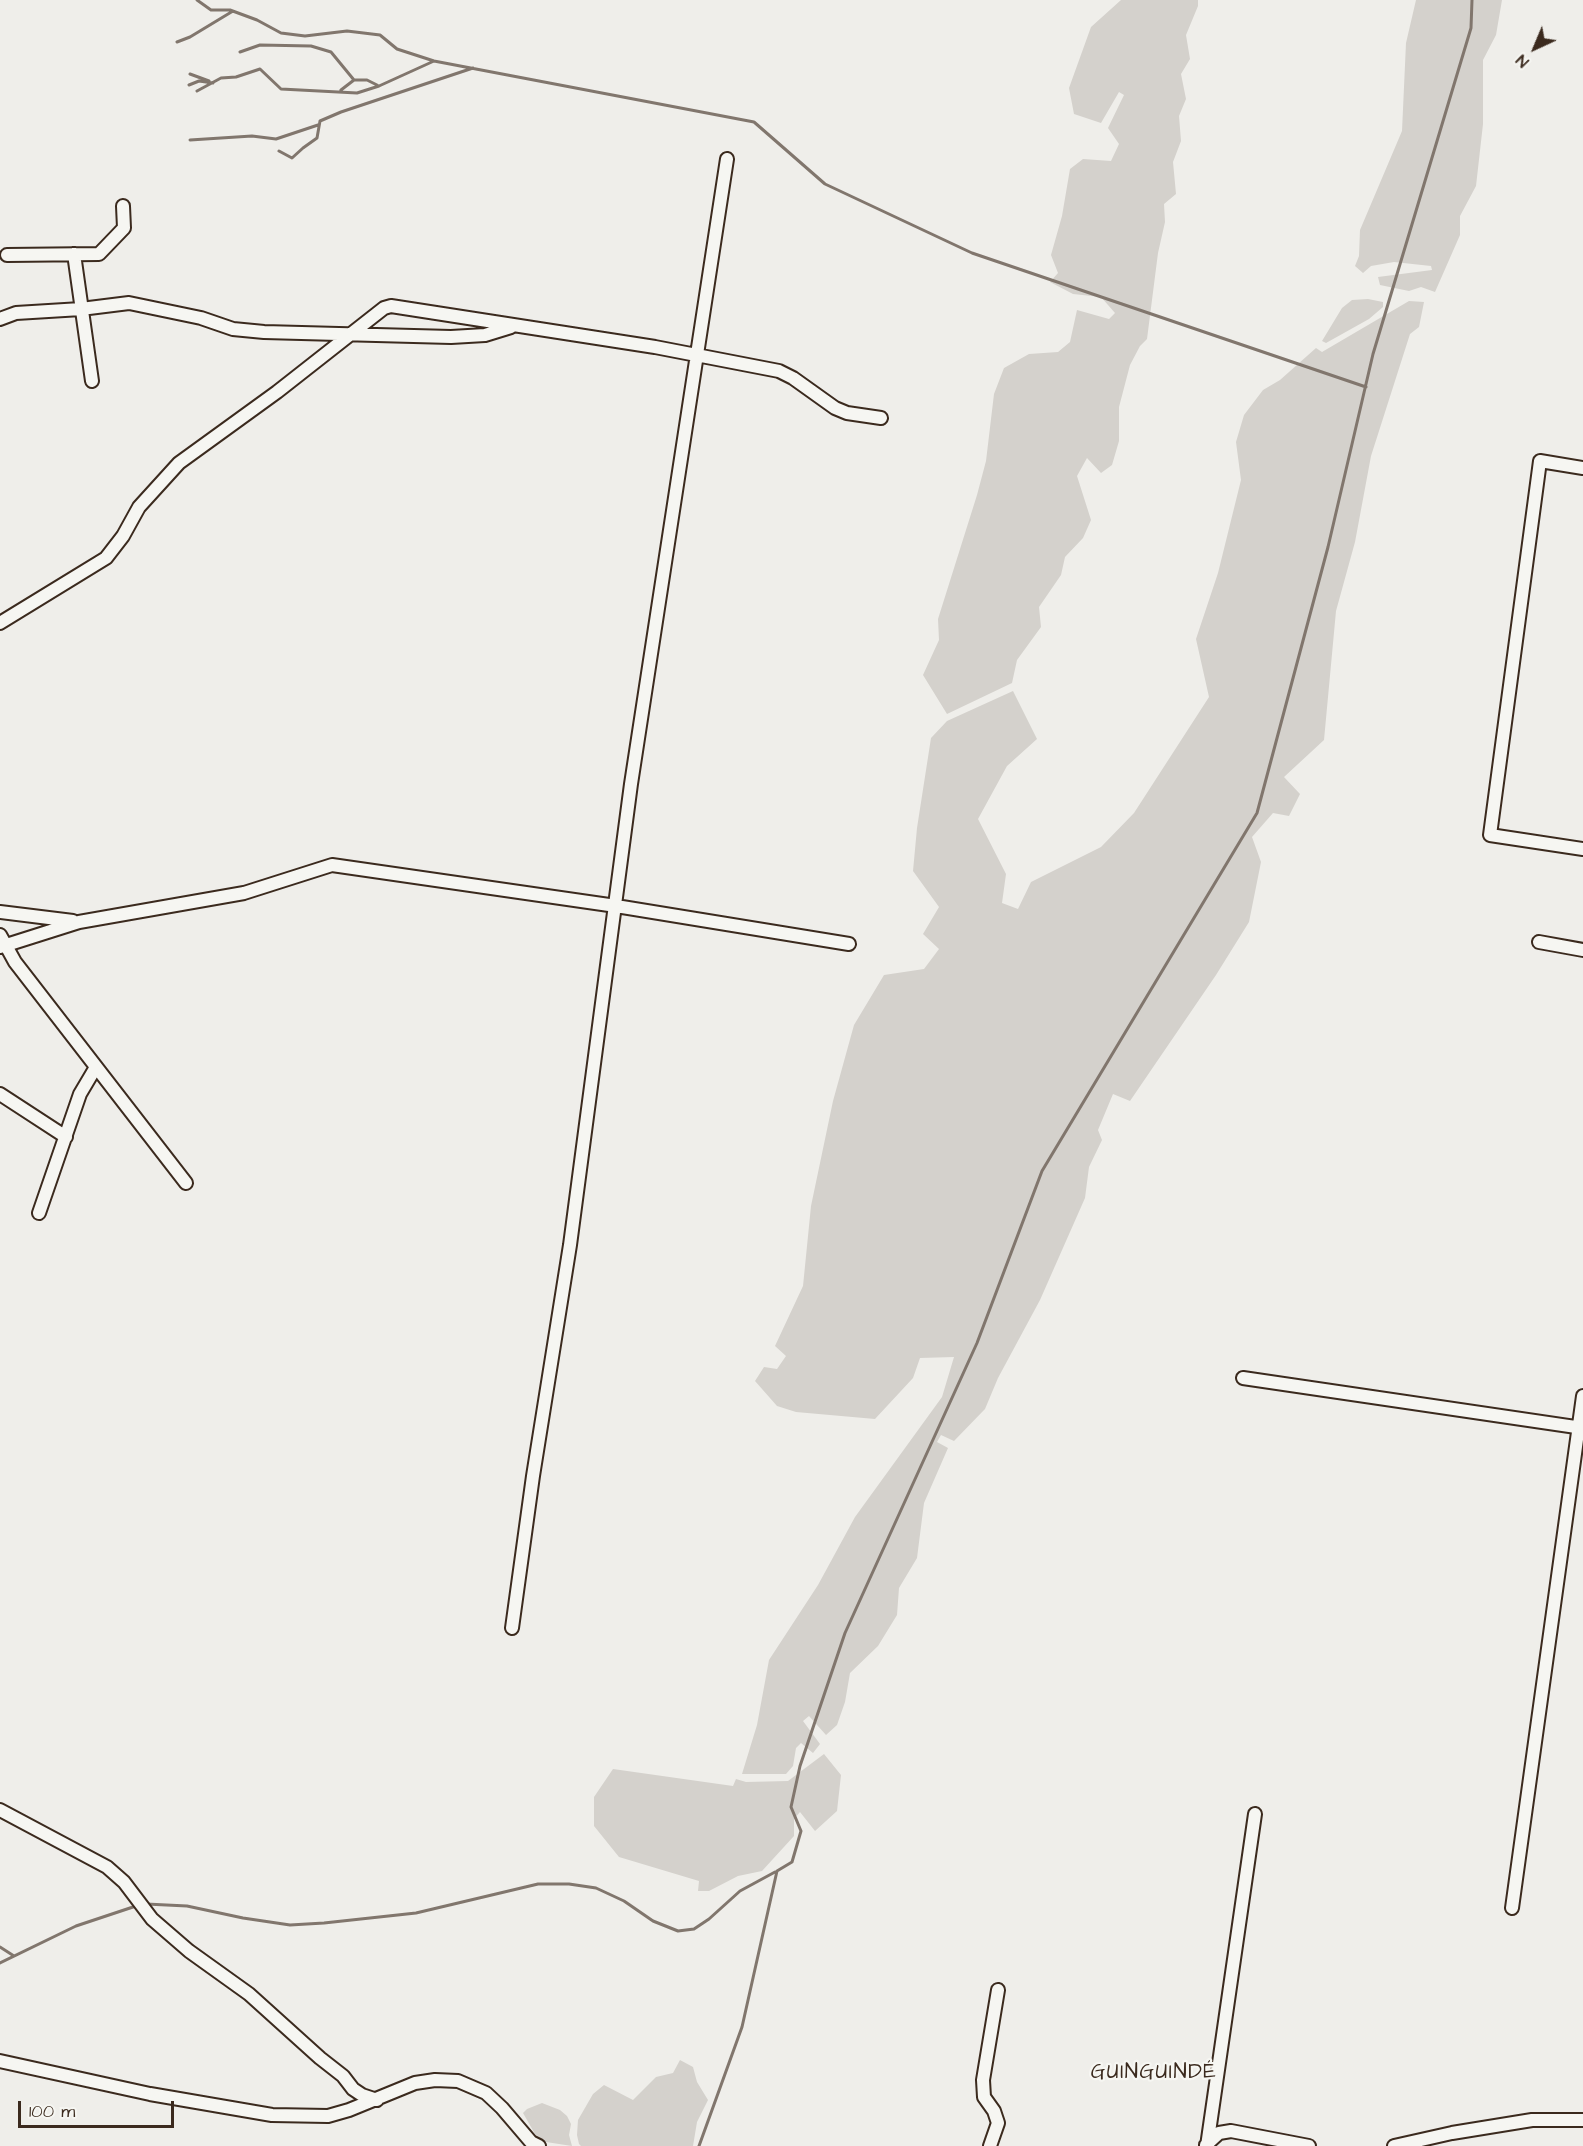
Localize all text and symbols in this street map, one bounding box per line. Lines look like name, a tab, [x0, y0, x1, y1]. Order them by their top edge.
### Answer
north arrow	[1505, 18, 1565, 78]
text: N	[1511, 50, 1534, 72]
district label: GUINGUINDÉ	[1091, 2061, 1217, 2087]
scale bar	[21, 2089, 177, 2127]
text: 100 m	[29, 2099, 75, 2124]

